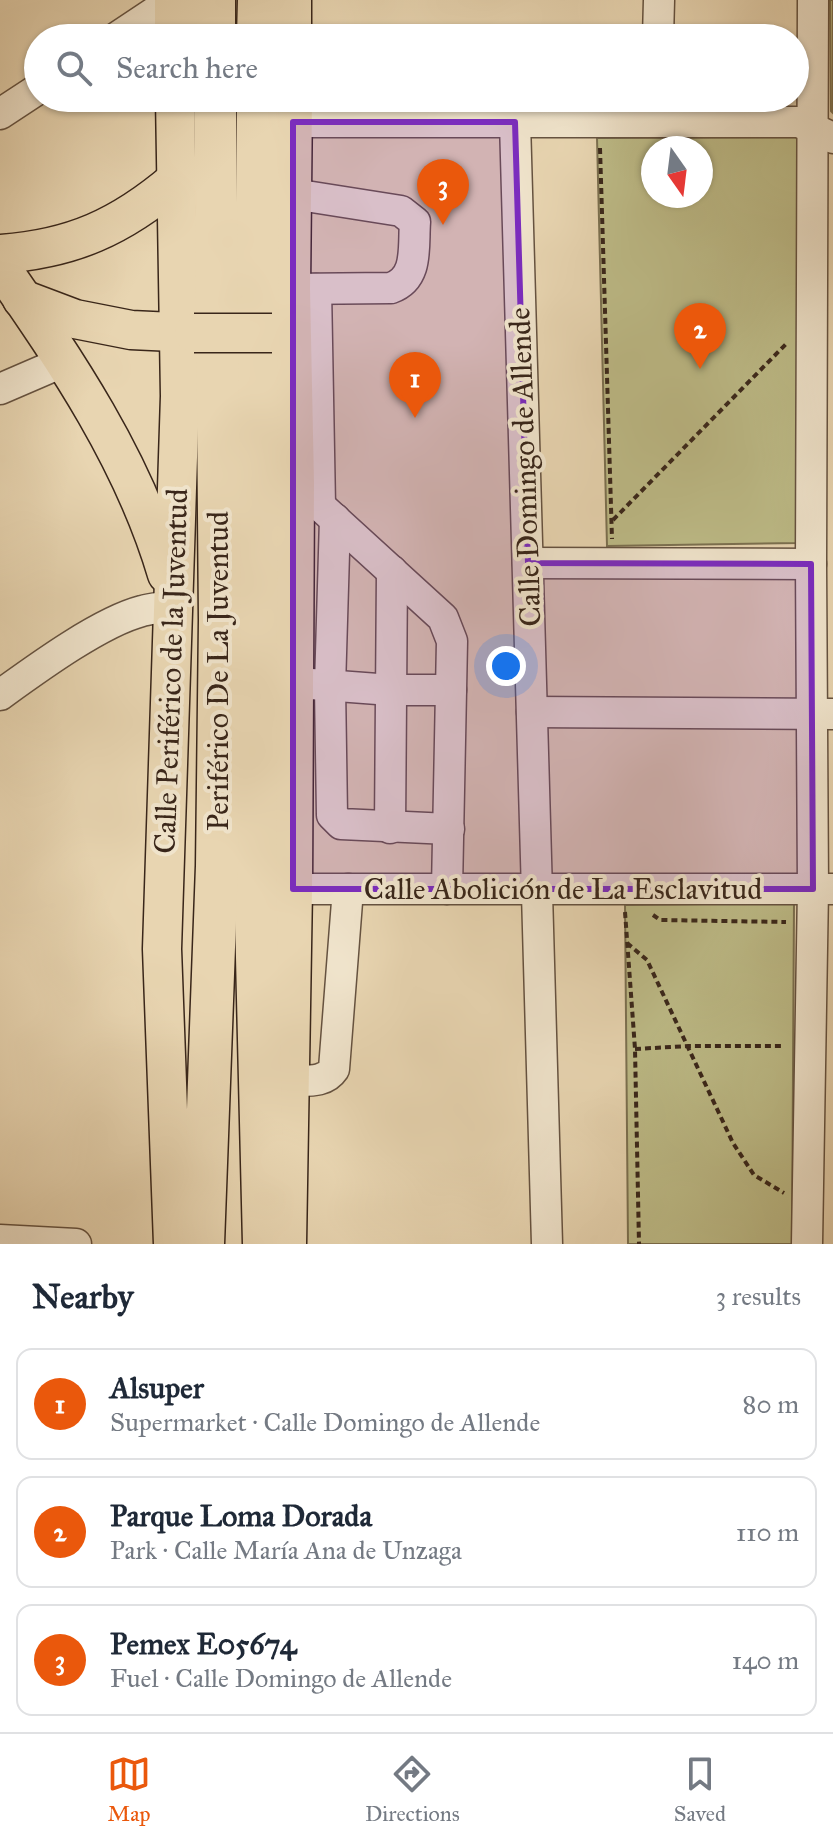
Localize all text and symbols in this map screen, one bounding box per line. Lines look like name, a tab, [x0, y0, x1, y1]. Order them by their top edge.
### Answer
search box	[24, 24, 809, 112]
icon: search	[52, 46, 96, 90]
text: Search here	[116, 50, 258, 86]
north arrow	[641, 136, 713, 208]
pin: 3	[417, 159, 469, 225]
pin: 2	[674, 303, 726, 369]
street label: Calle Domingo de Allende	[501, 307, 549, 627]
pin: 1	[389, 352, 441, 418]
street label: Calle Periférico de la Juventud	[147, 488, 195, 854]
street label: Periférico De La Juventud	[200, 511, 236, 831]
your location	[486, 646, 526, 686]
street label: Calle Abolición de La Esclavitud	[364, 871, 762, 907]
text: Nearby	[32, 1276, 134, 1317]
text: 3 results	[716, 1280, 801, 1312]
text: Alsuper	[110, 1370, 204, 1406]
text: 1	[55, 1388, 65, 1420]
text: 80 m	[743, 1388, 799, 1420]
text: Supermarket · Calle Domingo de Allende	[110, 1406, 540, 1438]
text: Parque Loma Dorada	[110, 1498, 372, 1534]
text: 2	[54, 1516, 66, 1548]
text: 110 m	[736, 1516, 799, 1548]
text: Park · Calle María Ana de Unzaga	[110, 1534, 462, 1566]
text: Pemex E05674	[110, 1626, 297, 1662]
text: 3	[55, 1644, 65, 1676]
text: 140 m	[732, 1644, 799, 1676]
text: Fuel · Calle Domingo de Allende	[110, 1662, 452, 1694]
tab: Map	[107, 1752, 151, 1827]
tab: Directions	[365, 1752, 460, 1827]
tab: Saved	[674, 1752, 726, 1827]

